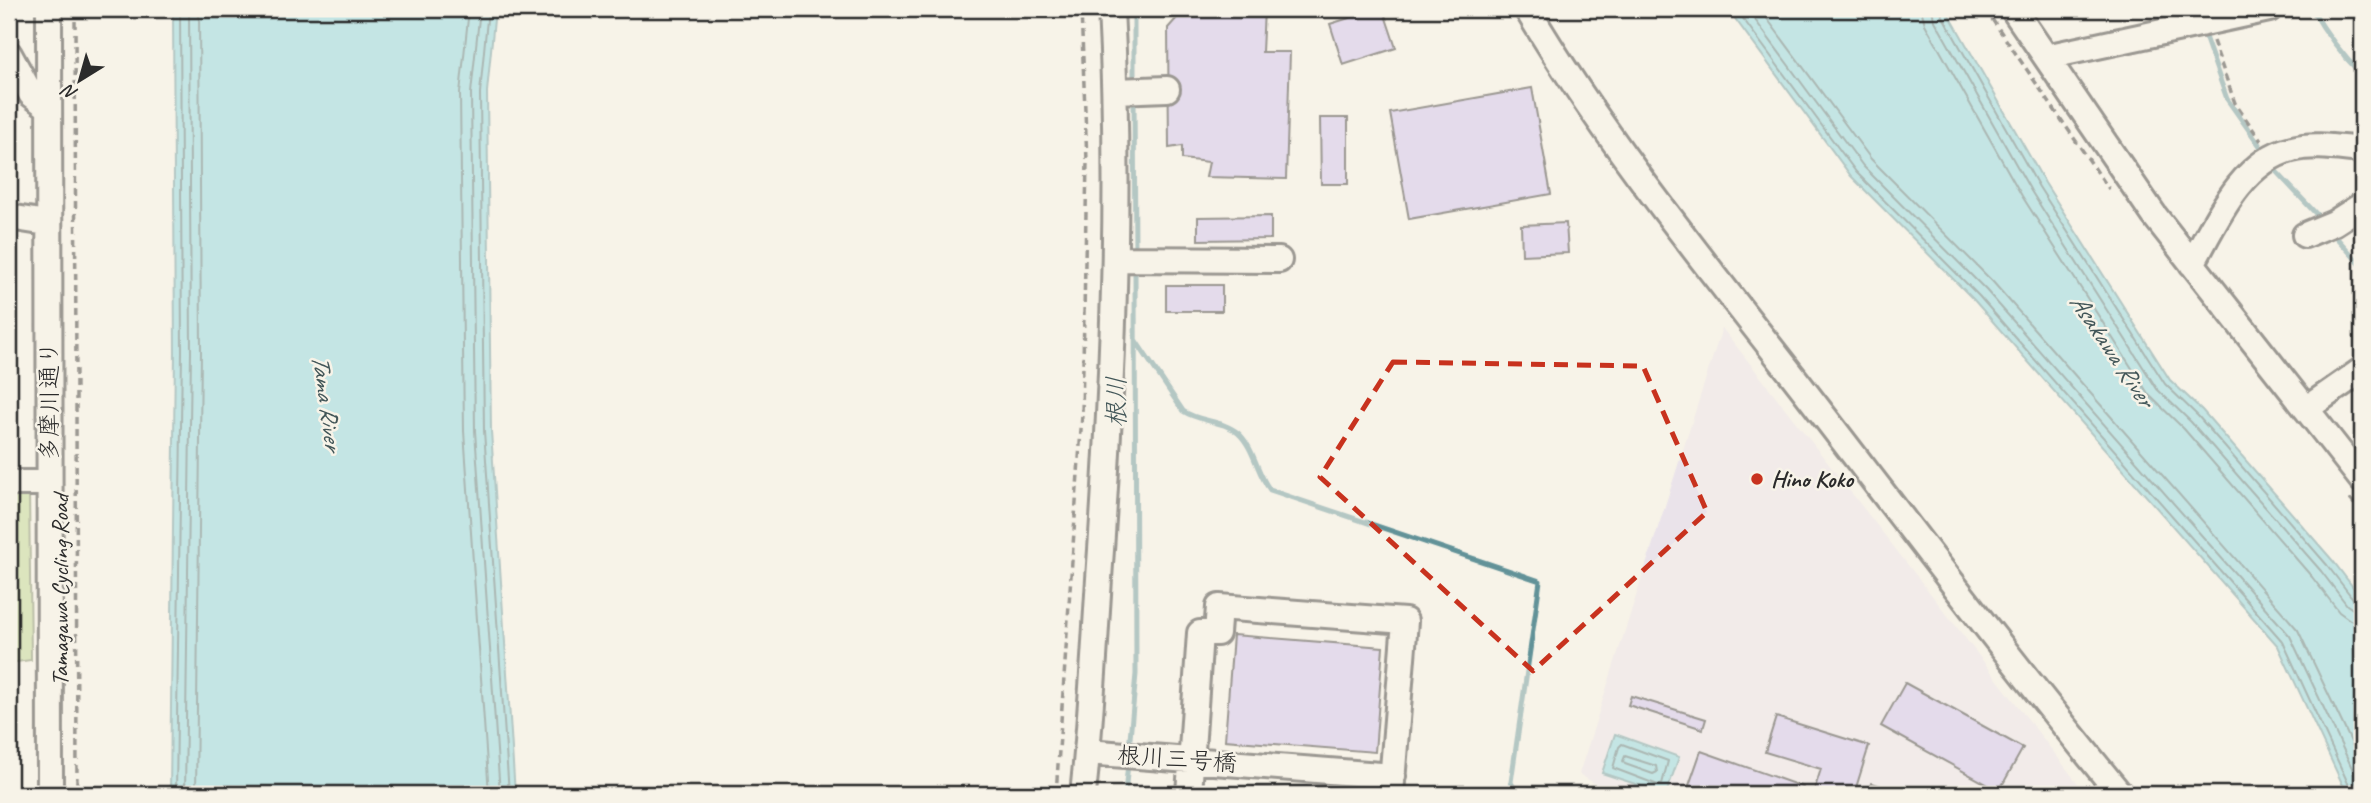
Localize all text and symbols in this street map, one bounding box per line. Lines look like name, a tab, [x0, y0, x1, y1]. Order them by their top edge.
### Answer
north arrow	[46, 46, 116, 116]
text: N	[56, 78, 82, 106]
water label: Asakawa River	[2062, 287, 2164, 416]
street label: 多摩川通り	[34, 341, 64, 461]
water label: Tama River	[304, 352, 351, 457]
water label: 根川	[1100, 376, 1133, 428]
place label: Hino Koko	[1771, 464, 1855, 494]
marker: Hino Koko	[1749, 471, 1765, 487]
street label: Tamagawa Cycling Road	[45, 490, 75, 686]
street label: 根川三号橋	[1116, 740, 1238, 778]

